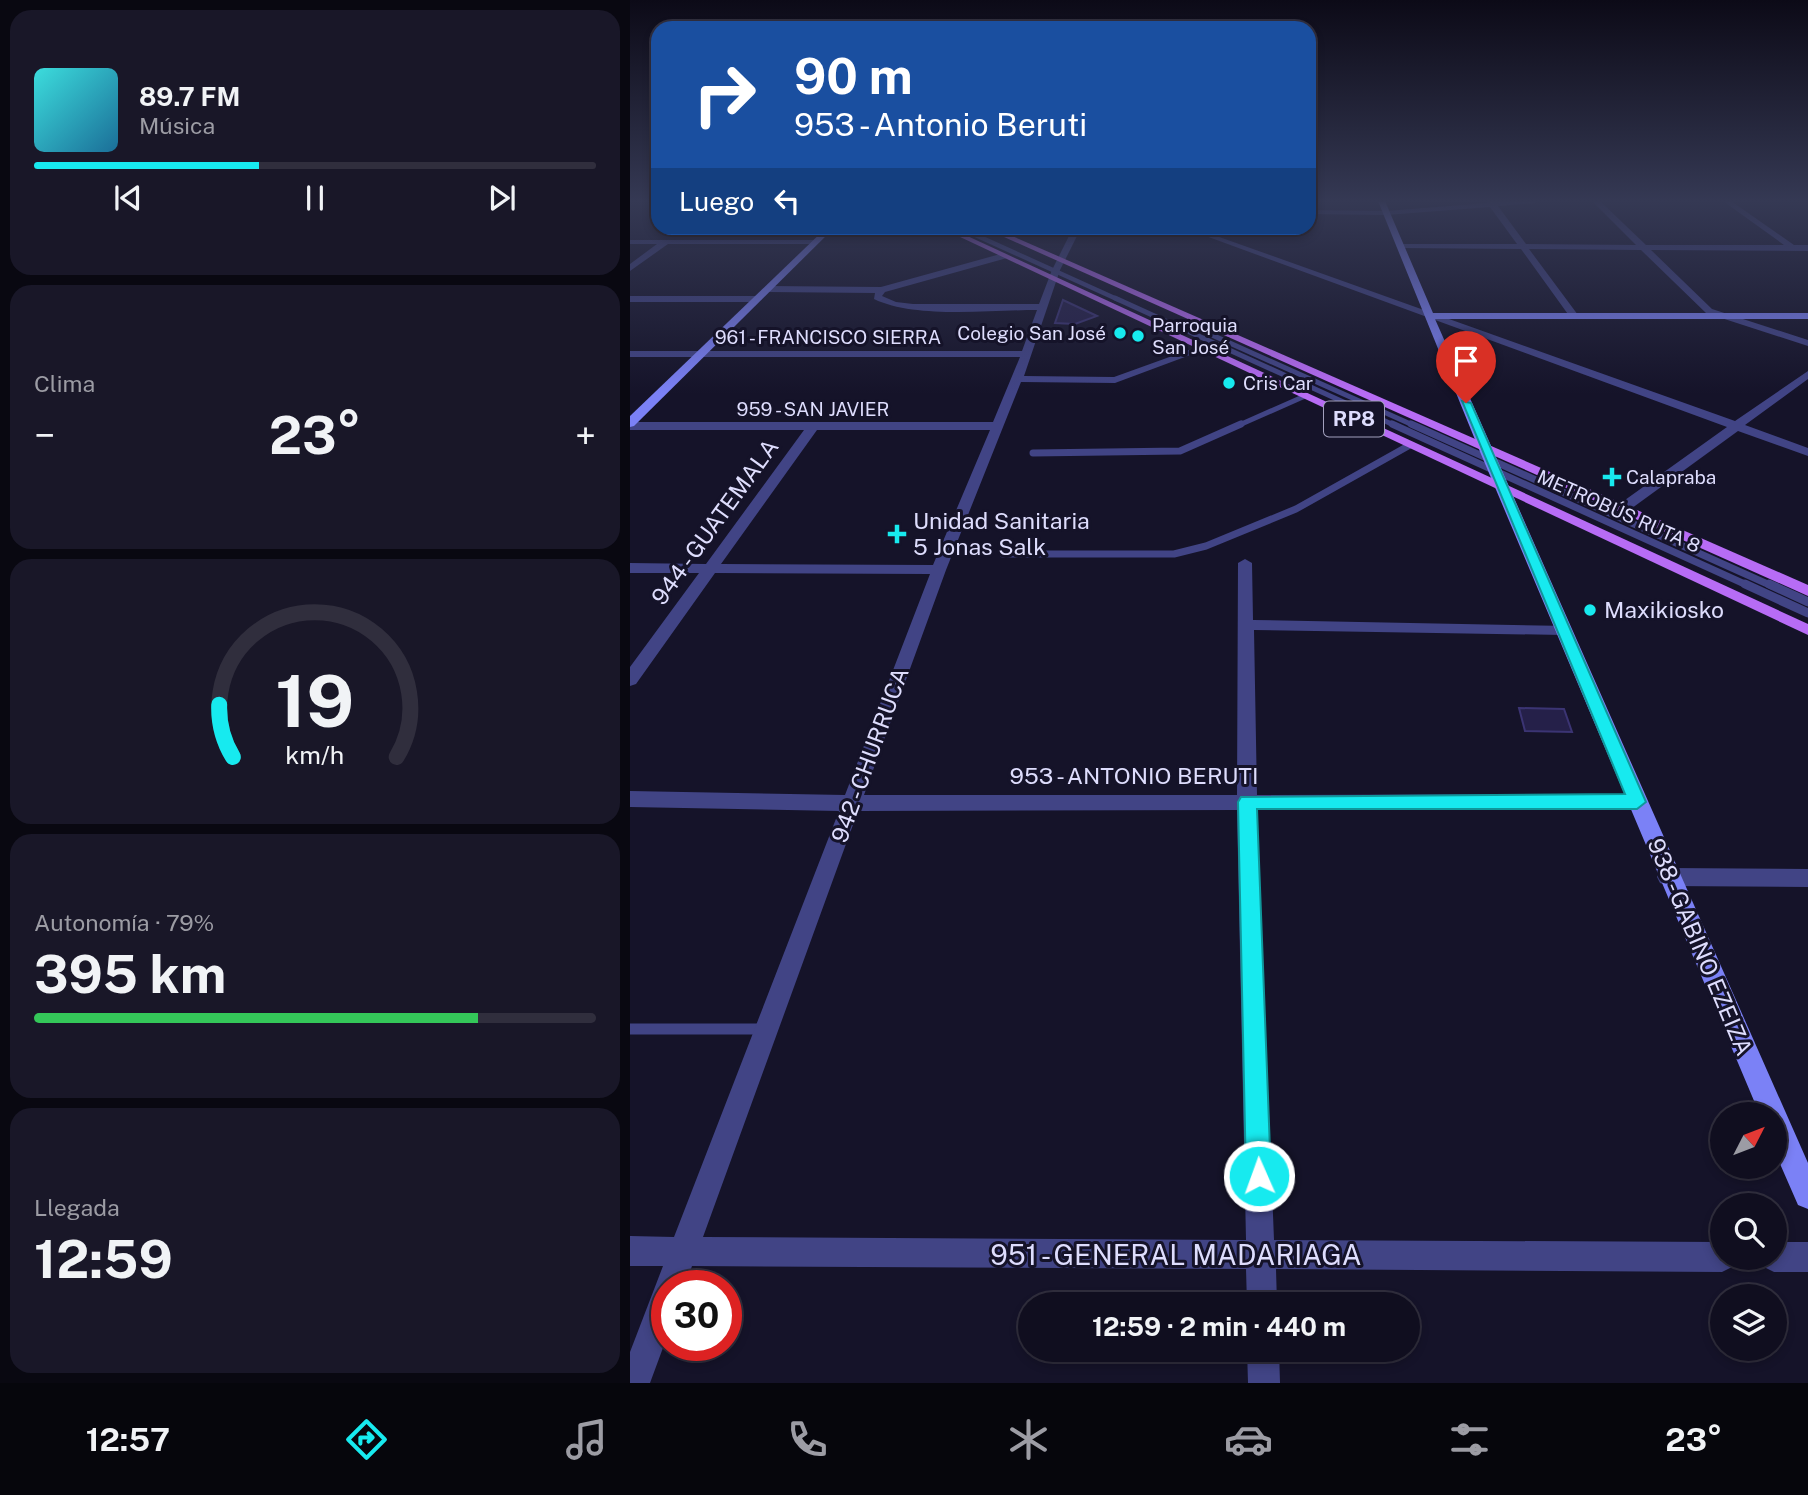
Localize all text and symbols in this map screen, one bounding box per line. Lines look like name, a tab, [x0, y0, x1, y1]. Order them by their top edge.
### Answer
text: 90 m	[794, 47, 913, 105]
icon: right	[679, 49, 770, 140]
text: 89.7 FM	[139, 81, 240, 112]
text: 953 - Antonio Beruti	[794, 106, 1087, 143]
text: Música	[139, 112, 215, 139]
icon: previous	[109, 179, 147, 217]
icon: pause	[296, 179, 334, 217]
icon: next	[483, 179, 521, 217]
icon: left	[768, 182, 806, 220]
text: Luego	[679, 186, 754, 217]
place label: Parroquia San José	[1152, 314, 1238, 358]
place label: Colegio San José	[957, 322, 1106, 344]
marker: Colegio San José	[1112, 325, 1128, 341]
street label: 961 - FRANCISCO SIERRA	[715, 326, 941, 348]
marker: Parroquia San José	[1130, 328, 1146, 344]
pin	[1436, 331, 1496, 403]
icon: arrive	[1447, 342, 1485, 380]
text: Clima	[34, 370, 95, 397]
place label: Cris Car	[1243, 372, 1313, 394]
marker: Cris Car	[1221, 375, 1237, 391]
street label: 959 - SAN JAVIER	[737, 398, 889, 420]
road number: RP8	[1324, 402, 1384, 436]
text: 23°	[269, 405, 361, 466]
text: −	[34, 413, 55, 458]
text: +	[575, 413, 596, 458]
street label: 944 - GUATEMALA	[645, 434, 784, 610]
street label: METROBÚS RUTA 8	[1534, 465, 1704, 557]
place label: Calapraba	[1626, 466, 1716, 488]
marker: Calapraba	[1604, 469, 1620, 485]
place label: Unidad Sanitaria 5 Jonas Salk	[913, 507, 1090, 560]
marker: Unidad Sanitaria 5 Jonas Salk	[887, 524, 907, 544]
place label: Maxikiosko	[1604, 596, 1724, 623]
marker: Maxikiosko	[1582, 602, 1598, 618]
text: 19	[275, 659, 355, 744]
street label: 942 - CHURRUCA	[825, 664, 914, 846]
text: km/h	[286, 740, 344, 770]
street label: 953 - ANTONIO BERUTI	[1010, 762, 1258, 789]
street label: 938 - GABINO EZEIZA	[1643, 834, 1758, 1059]
text: Autonomía · 79%	[34, 909, 214, 936]
text: 395 km	[34, 944, 226, 1005]
north arrow	[1710, 1102, 1787, 1180]
map controls	[1710, 1102, 1787, 1361]
position arrow	[1222, 1139, 1296, 1213]
button: search	[1710, 1193, 1787, 1270]
text: Llegada	[34, 1194, 120, 1221]
text: 12:59	[34, 1229, 173, 1290]
street label: 951 - GENERAL MADARIAGA	[990, 1238, 1362, 1271]
speed limit sign: 30	[651, 1270, 742, 1361]
button: layers	[1710, 1284, 1787, 1361]
text: 12:59 · 2 min · 440 m	[1092, 1311, 1346, 1342]
icon: directions	[342, 1415, 391, 1464]
icon: music	[562, 1415, 611, 1464]
icon: phone	[783, 1415, 832, 1464]
icon: climate	[1004, 1415, 1053, 1464]
icon: car	[1224, 1415, 1273, 1464]
icon: filters	[1445, 1415, 1494, 1464]
text: 12:57	[86, 1421, 170, 1458]
text: 23°	[1665, 1421, 1722, 1458]

